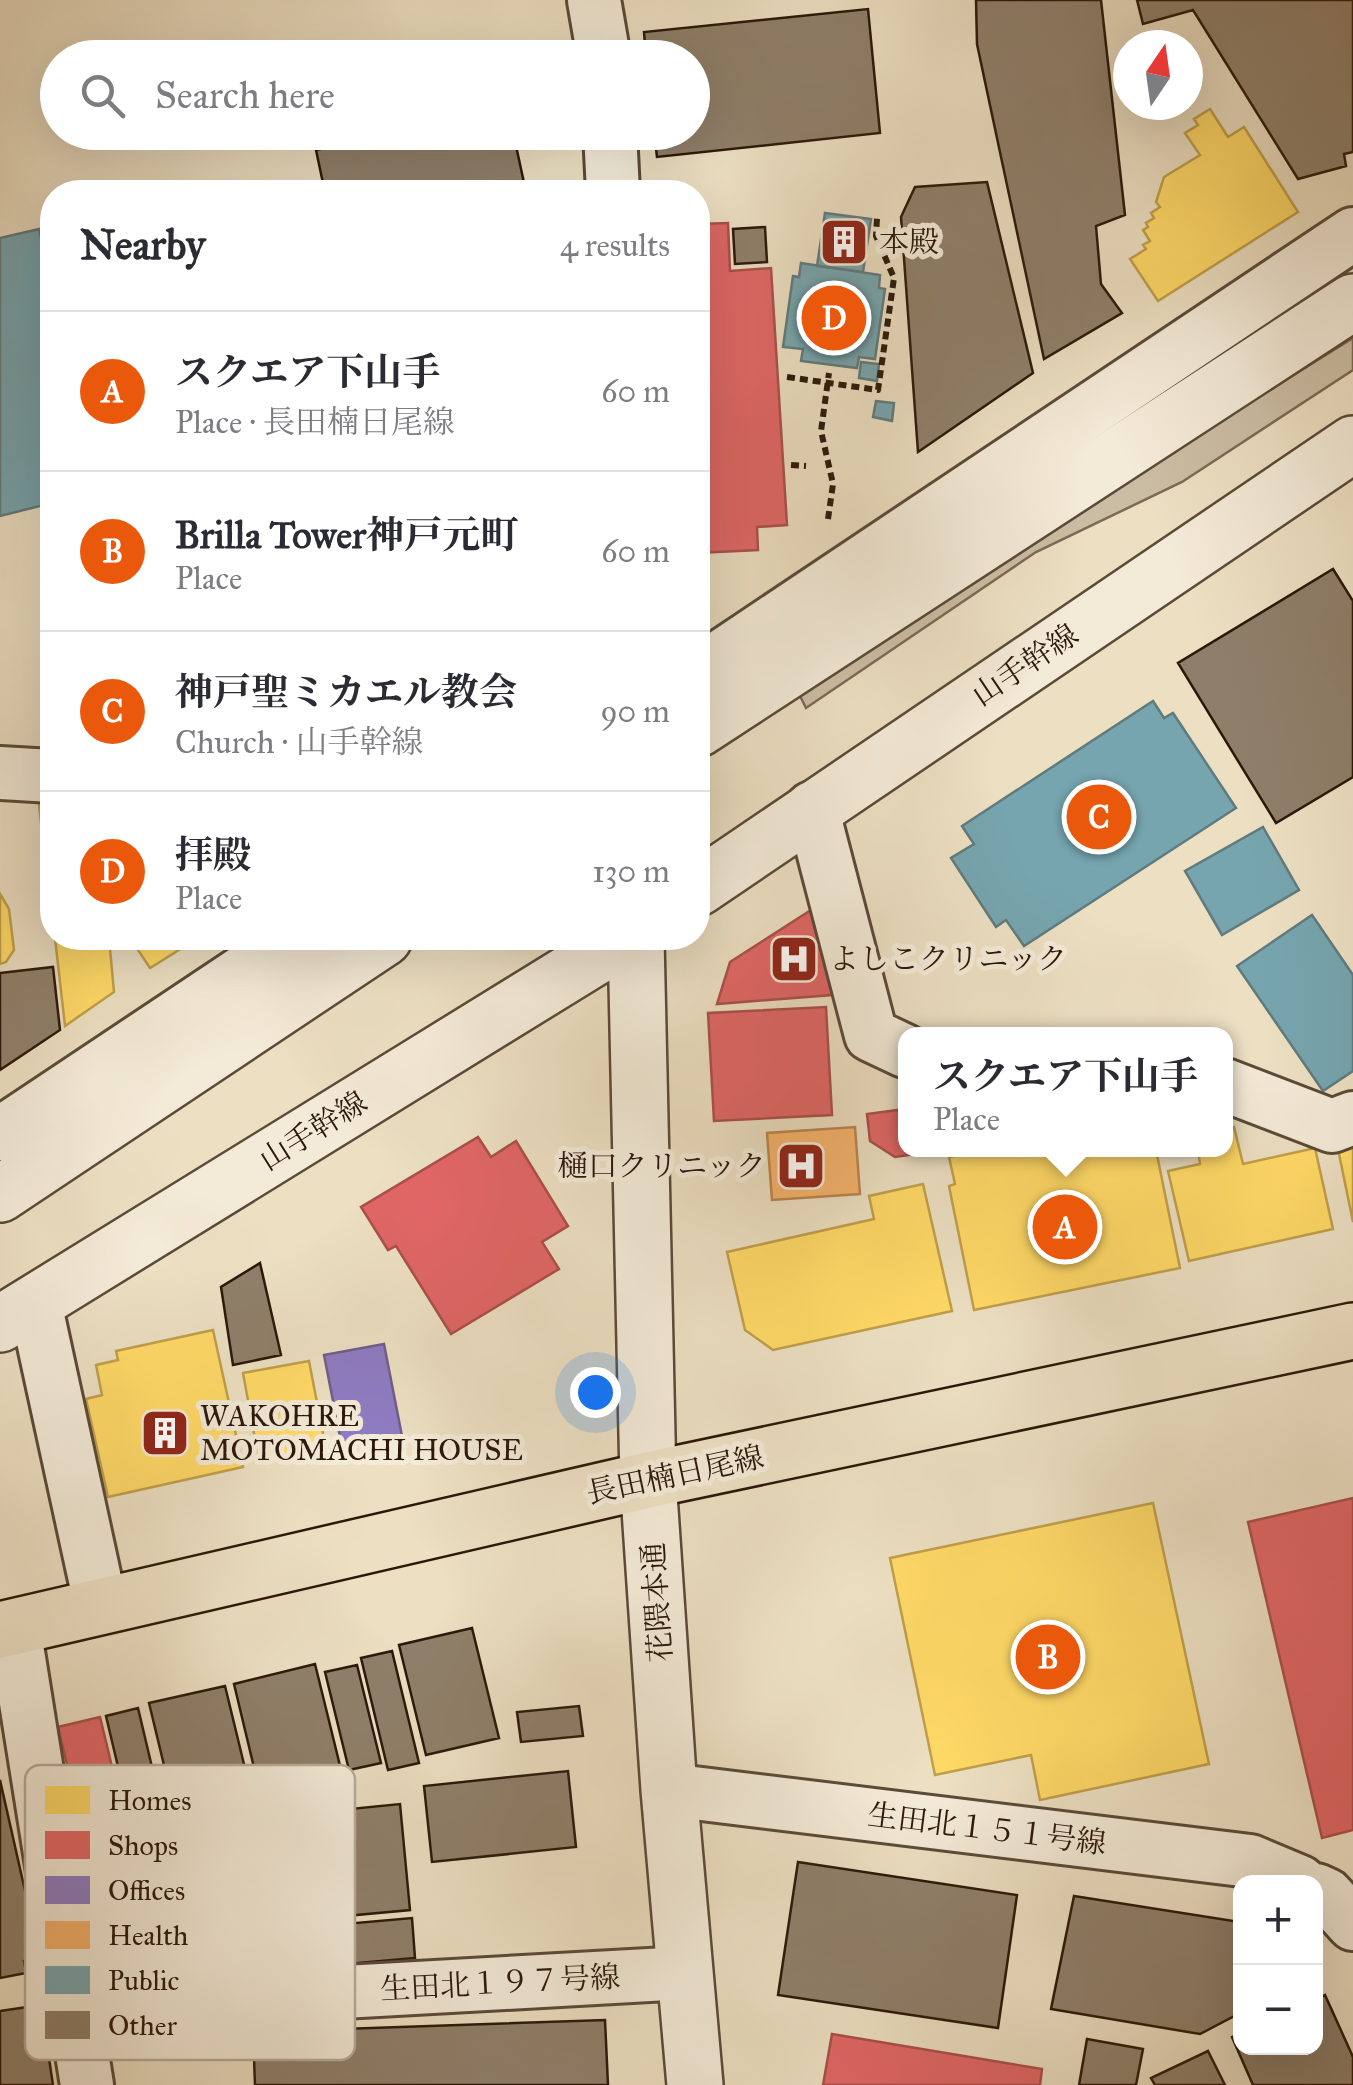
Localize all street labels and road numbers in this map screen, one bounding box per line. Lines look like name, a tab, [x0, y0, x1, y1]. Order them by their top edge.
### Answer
street label: 山手幹線	[965, 617, 1085, 713]
street label: 山手幹線	[253, 1084, 373, 1178]
street label: 長田楠日尾線	[583, 1439, 767, 1511]
street label: 花隈本通	[635, 1541, 679, 1663]
street label: 生田北１５１号線	[866, 1797, 1108, 1861]
street label: 生田北１９７号線	[379, 1959, 621, 2007]

